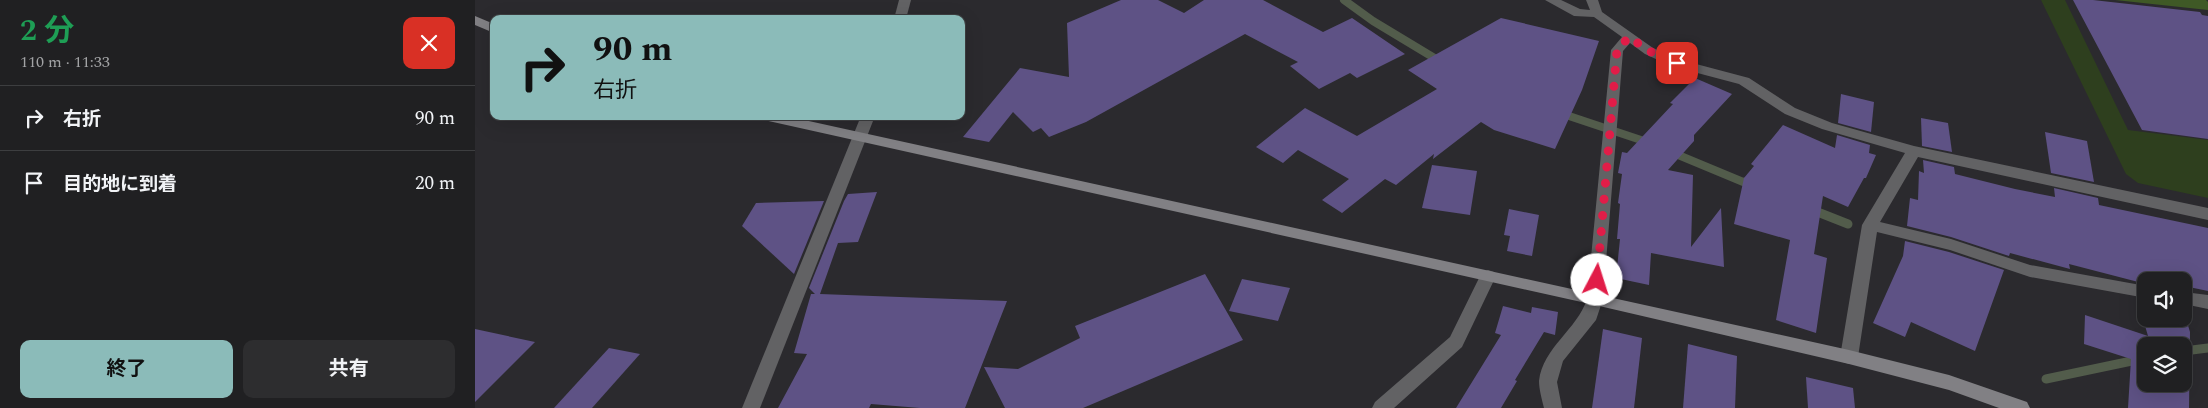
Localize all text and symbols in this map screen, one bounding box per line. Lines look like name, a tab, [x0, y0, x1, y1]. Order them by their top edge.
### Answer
text: 2 分	[20, 8, 74, 54]
button: close	[403, 17, 455, 69]
text: 90 m	[593, 23, 673, 76]
icon: right	[510, 35, 575, 100]
pin	[1656, 42, 1698, 84]
icon: arrive	[1663, 49, 1691, 77]
text: 110 m · 11:33	[20, 50, 110, 74]
text: 右折	[593, 74, 637, 107]
icon: right	[20, 104, 48, 132]
text: 90 m	[415, 104, 455, 133]
text: 右折	[63, 105, 101, 134]
icon: arrive	[20, 169, 48, 197]
text: 20 m	[415, 169, 455, 198]
text: 目的地に到着	[63, 170, 177, 199]
position arrow	[1570, 253, 1622, 305]
map controls	[2137, 272, 2192, 392]
button: sound	[2137, 272, 2192, 327]
button: layers	[2137, 337, 2192, 392]
button: 終了	[20, 340, 233, 398]
button: 共有	[243, 340, 455, 398]

